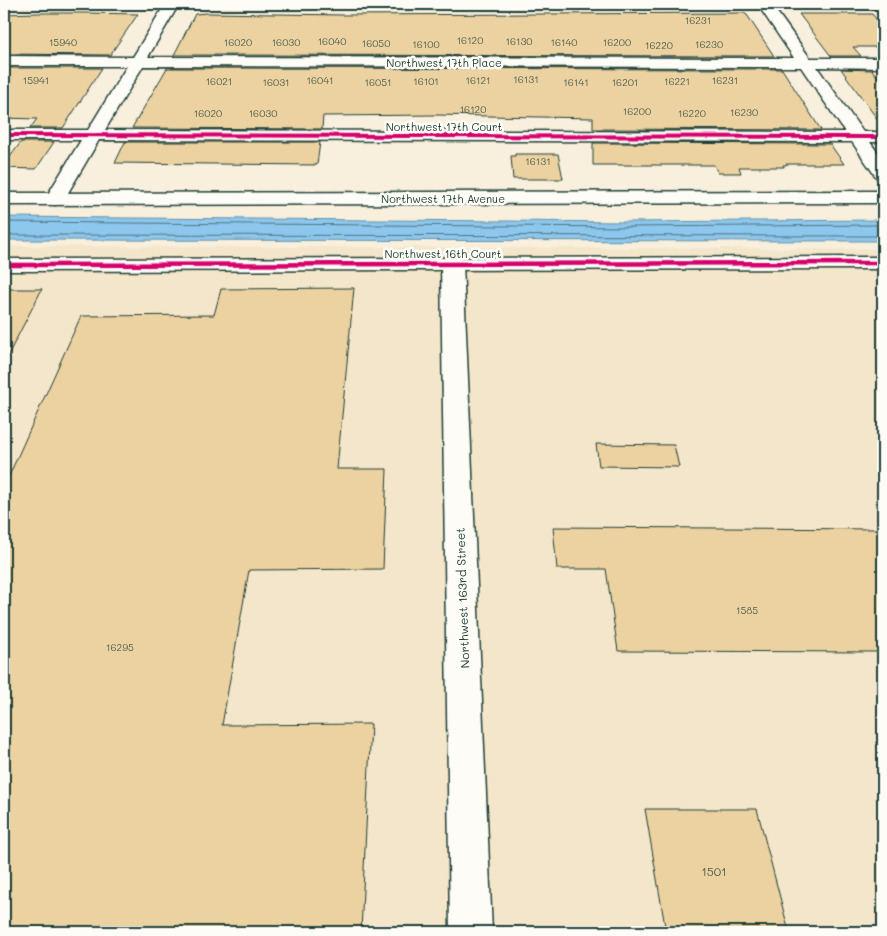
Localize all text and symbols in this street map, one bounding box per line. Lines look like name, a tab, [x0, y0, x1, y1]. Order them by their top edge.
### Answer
house number: 16231	[685, 13, 711, 27]
house number: 16120	[457, 33, 483, 47]
house number: 16040	[318, 34, 346, 48]
house number: 16130	[505, 34, 533, 48]
house number: 15940	[49, 35, 77, 49]
house number: 16020	[224, 35, 252, 49]
house number: 16030	[272, 35, 300, 49]
house number: 16140	[550, 35, 578, 49]
house number: 16200	[603, 35, 631, 49]
house number: 16050	[362, 36, 390, 50]
house number: 16100	[412, 37, 440, 51]
house number: 16230	[695, 37, 723, 51]
house number: 16220	[645, 38, 673, 52]
street label: Northwest 17th Place	[386, 55, 502, 70]
house number: 16131	[513, 72, 539, 86]
house number: 15941	[23, 73, 49, 87]
house number: 16041	[306, 73, 334, 87]
house number: 16121	[465, 73, 491, 87]
house number: 16231	[712, 73, 738, 87]
house number: 16021	[206, 74, 232, 88]
house number: 16101	[413, 74, 439, 88]
house number: 16221	[664, 74, 690, 88]
house number: 16031	[262, 75, 290, 89]
house number: 16051	[365, 75, 391, 89]
house number: 16141	[563, 75, 589, 89]
house number: 16201	[612, 75, 638, 89]
house number: 16120	[460, 102, 486, 116]
house number: 16200	[623, 104, 651, 118]
house number: 16230	[730, 105, 758, 119]
house number: 16020	[194, 106, 222, 120]
house number: 16030	[249, 106, 277, 120]
house number: 16220	[678, 106, 706, 120]
street label: Northwest 17th Court	[386, 119, 502, 134]
house number: 16131	[525, 154, 551, 168]
street label: Northwest 17th Avenue	[381, 191, 505, 206]
street label: Northwest 16th Court	[384, 246, 502, 261]
street label: Northwest 163rd Street	[452, 527, 472, 669]
house number: 1585	[736, 603, 758, 617]
house number: 16295	[106, 640, 134, 654]
house number: 1501	[701, 863, 727, 879]

